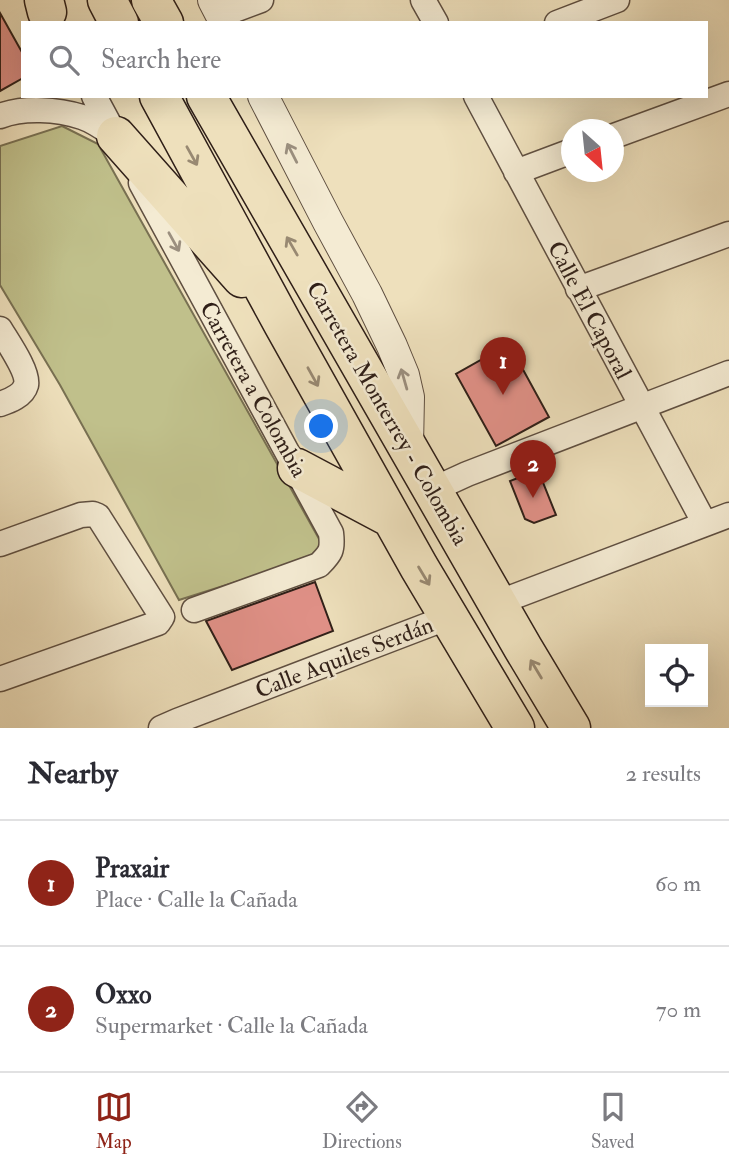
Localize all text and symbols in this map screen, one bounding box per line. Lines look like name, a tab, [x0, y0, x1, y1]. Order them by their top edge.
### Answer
search box	[21, 21, 708, 98]
icon: search	[45, 41, 83, 79]
text: Search here	[101, 44, 221, 76]
north arrow	[561, 119, 624, 182]
one-way arrow	[285, 143, 299, 164]
one-way arrow	[186, 145, 199, 166]
one-way arrow	[167, 231, 181, 252]
street label: Calle El Caporal	[540, 236, 638, 385]
one-way arrow	[284, 237, 298, 257]
street label: Carretera Monterrey - Colombia	[300, 276, 475, 551]
street label: Carretera a Colombia	[193, 296, 314, 483]
pin: 1	[480, 337, 526, 395]
one-way arrow	[306, 367, 320, 387]
one-way arrow	[396, 368, 409, 390]
your location	[304, 409, 338, 443]
pin: 2	[510, 440, 556, 498]
one-way arrow	[417, 565, 431, 585]
street label: Calle Aquiles Serdán	[251, 610, 437, 705]
map controls	[645, 644, 708, 707]
button: locate	[645, 644, 708, 707]
one-way arrow	[529, 660, 543, 680]
text: Nearby	[28, 755, 118, 792]
text: 2 results	[626, 759, 701, 788]
text: Praxair	[95, 853, 169, 885]
text: 1	[47, 869, 55, 898]
text: 60 m	[655, 869, 701, 898]
text: Place · Calle la Cañada	[95, 885, 298, 914]
text: Oxxo	[95, 979, 152, 1011]
text: 2	[45, 995, 57, 1024]
text: 70 m	[656, 995, 701, 1024]
text: Supermarket · Calle la Cañada	[95, 1011, 368, 1040]
tab: Map	[95, 1088, 133, 1154]
tab: Directions	[322, 1088, 402, 1154]
tab: Saved	[591, 1088, 634, 1154]

